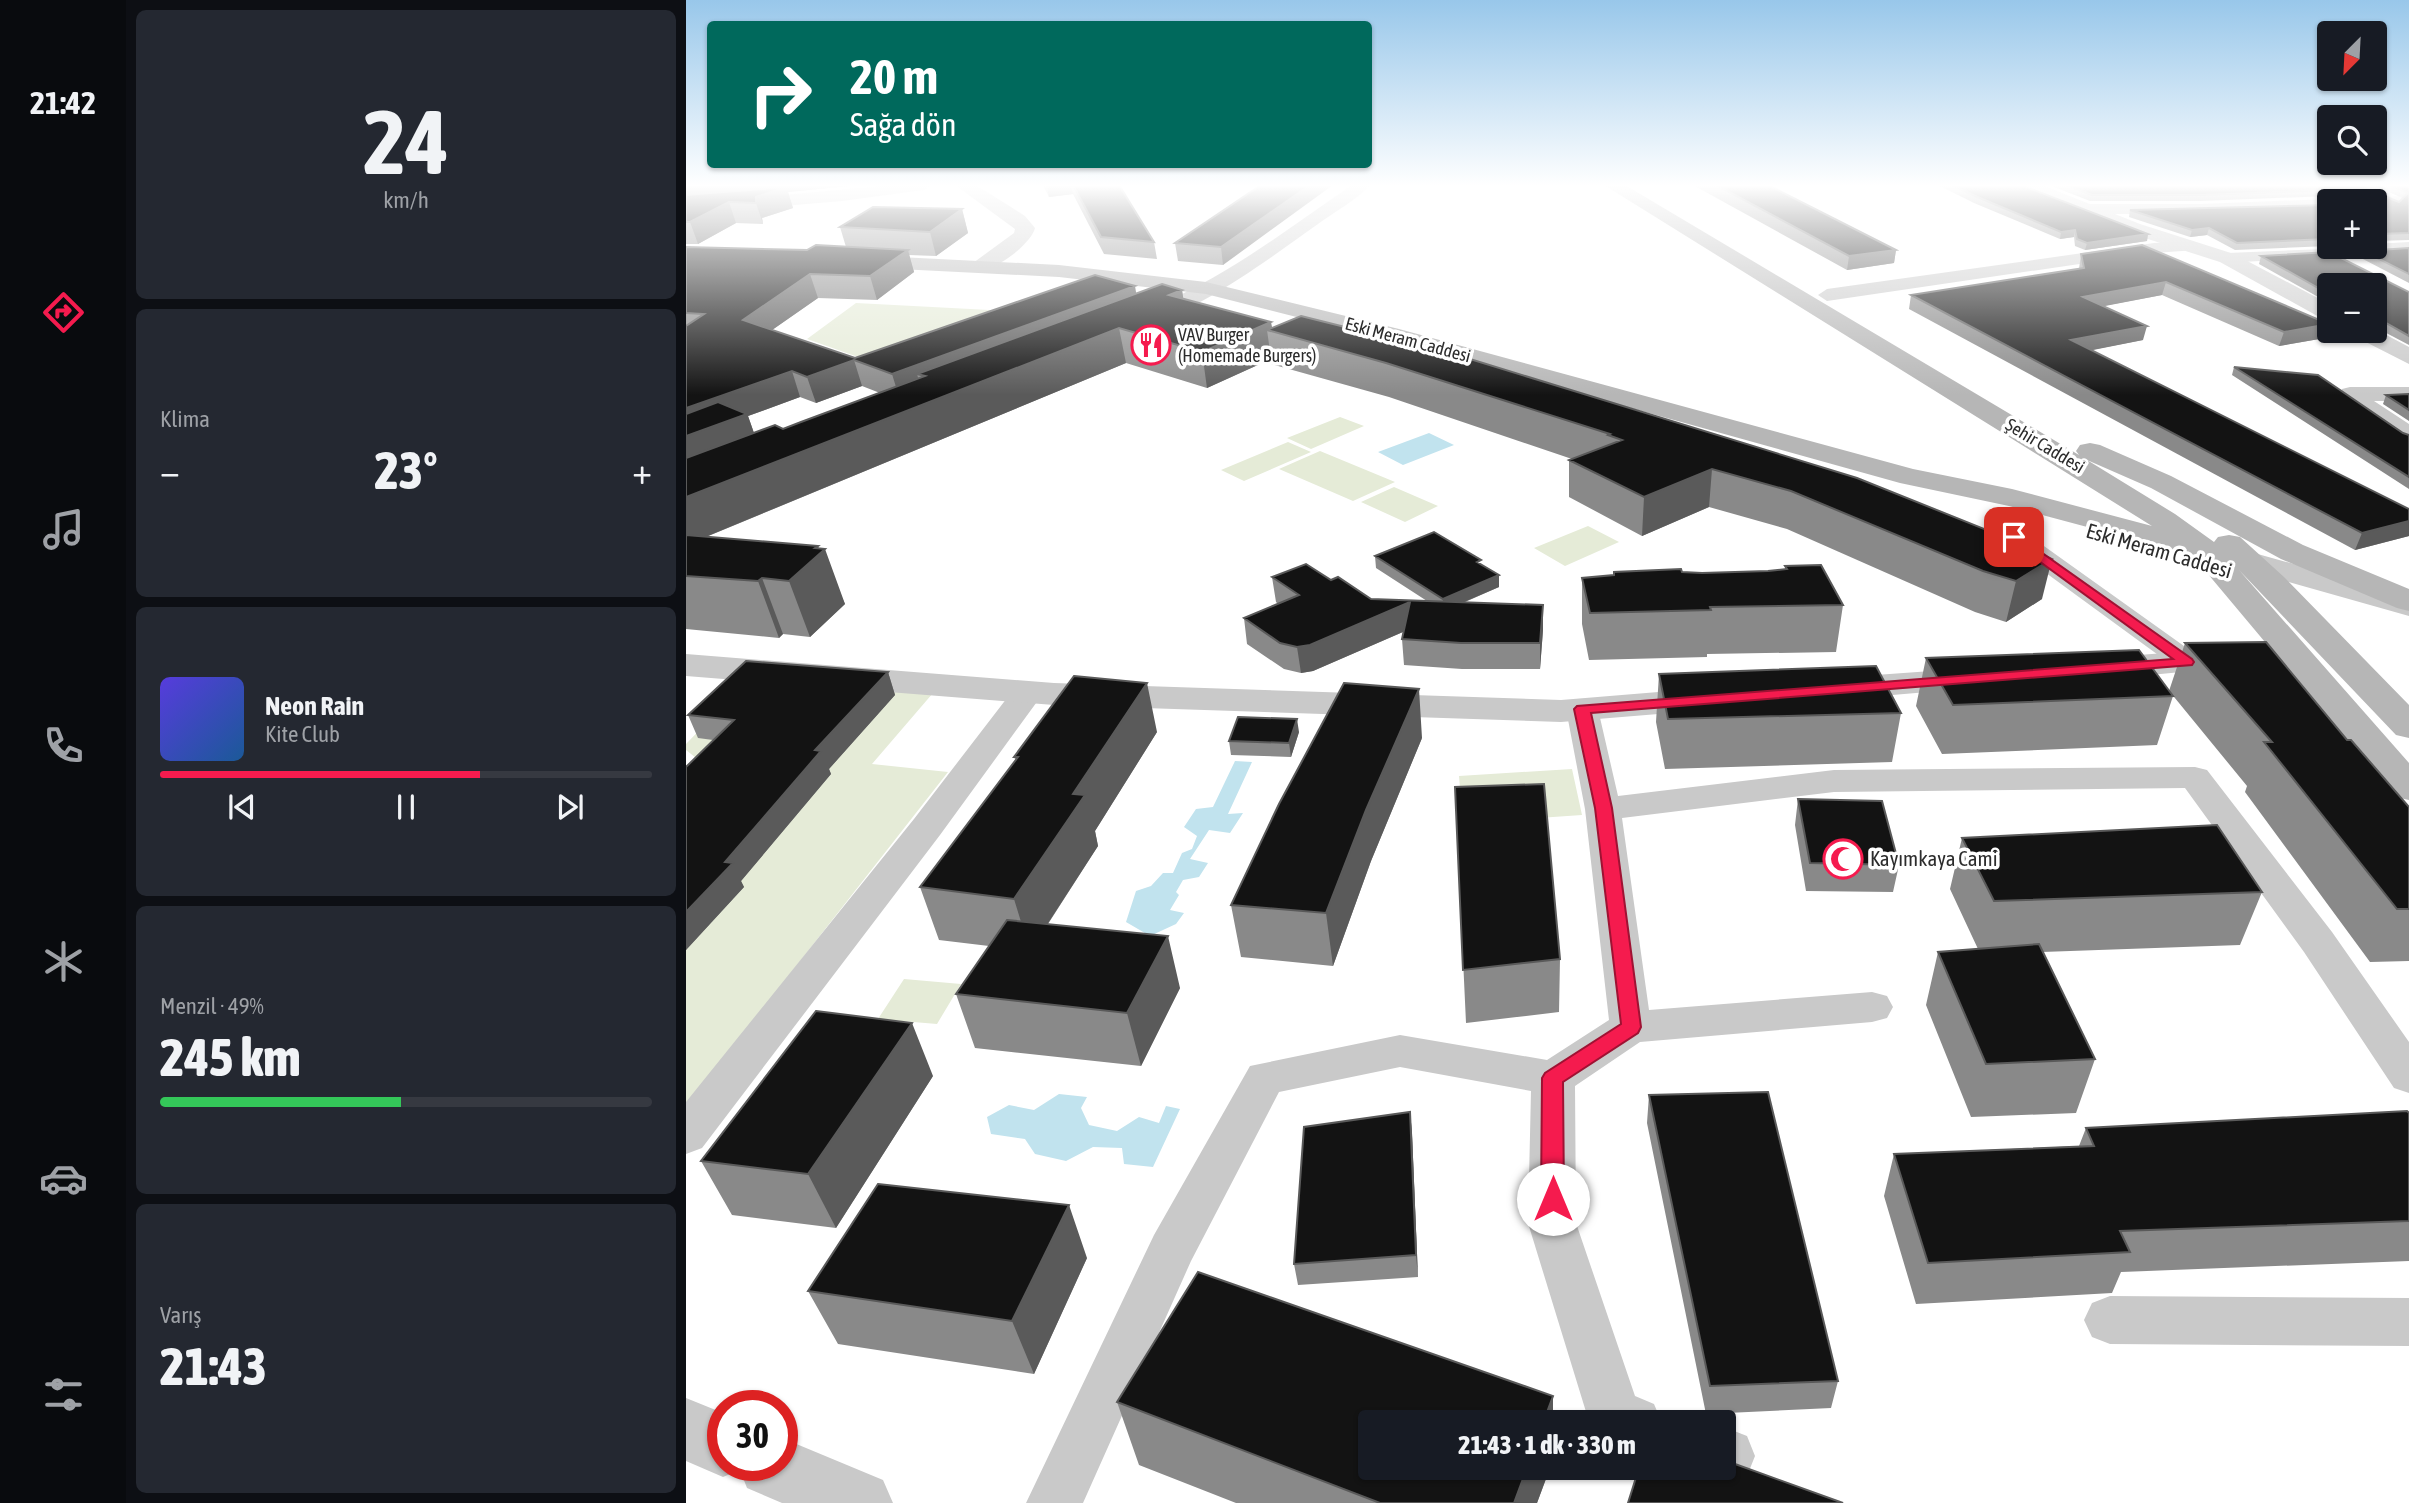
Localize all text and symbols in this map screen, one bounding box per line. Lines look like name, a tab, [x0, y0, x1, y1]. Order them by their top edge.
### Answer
north arrow	[2317, 21, 2387, 91]
map controls	[2317, 21, 2387, 343]
text: 20 m	[850, 48, 938, 104]
icon: right	[735, 49, 826, 140]
text: 21:42	[30, 84, 96, 121]
text: 24	[363, 89, 449, 193]
button: search	[2317, 105, 2387, 175]
text: Sağa dön	[850, 106, 956, 143]
text: km/h	[383, 187, 429, 213]
button: +	[2317, 189, 2387, 259]
button: −	[2317, 273, 2387, 343]
icon: directions	[39, 288, 88, 337]
street label: Eski Meram Caddesi	[1343, 313, 1473, 366]
restaurant icon: VAV Burger (Homemade Burgers)	[1130, 324, 1172, 366]
place label: VAV Burger (Homemade Burgers)	[1178, 324, 1316, 366]
text: Klima	[160, 406, 210, 432]
street label: Şehir Caddesi	[2002, 414, 2089, 477]
text: 23°	[374, 440, 438, 500]
text: −	[160, 449, 180, 492]
text: +	[632, 449, 652, 492]
icon: music	[39, 505, 88, 554]
pin	[1984, 507, 2044, 567]
icon: arrive	[1995, 518, 2033, 556]
street label: Eski Meram Caddesi	[2084, 518, 2235, 582]
text: Neon Rain	[265, 691, 364, 721]
icon: phone	[39, 721, 88, 770]
text: Kite Club	[265, 721, 340, 747]
icon: previous	[223, 788, 261, 826]
icon: pause	[387, 788, 425, 826]
icon: next	[551, 788, 589, 826]
mosque icon: Kayımkaya Cami	[1822, 838, 1864, 880]
place label: Kayımkaya Cami	[1870, 846, 1998, 870]
icon: climate	[39, 937, 88, 986]
text: Menzil · 49%	[160, 993, 264, 1019]
text: 245 km	[160, 1027, 301, 1087]
icon: car	[39, 1154, 88, 1203]
position arrow	[1516, 1162, 1590, 1236]
text: Varış	[160, 1302, 201, 1328]
text: 21:43	[160, 1336, 267, 1396]
icon: filters	[39, 1370, 88, 1419]
speed limit sign: 30	[707, 1390, 798, 1481]
text: 21:43 · 1 dk · 330 m	[1458, 1430, 1636, 1460]

